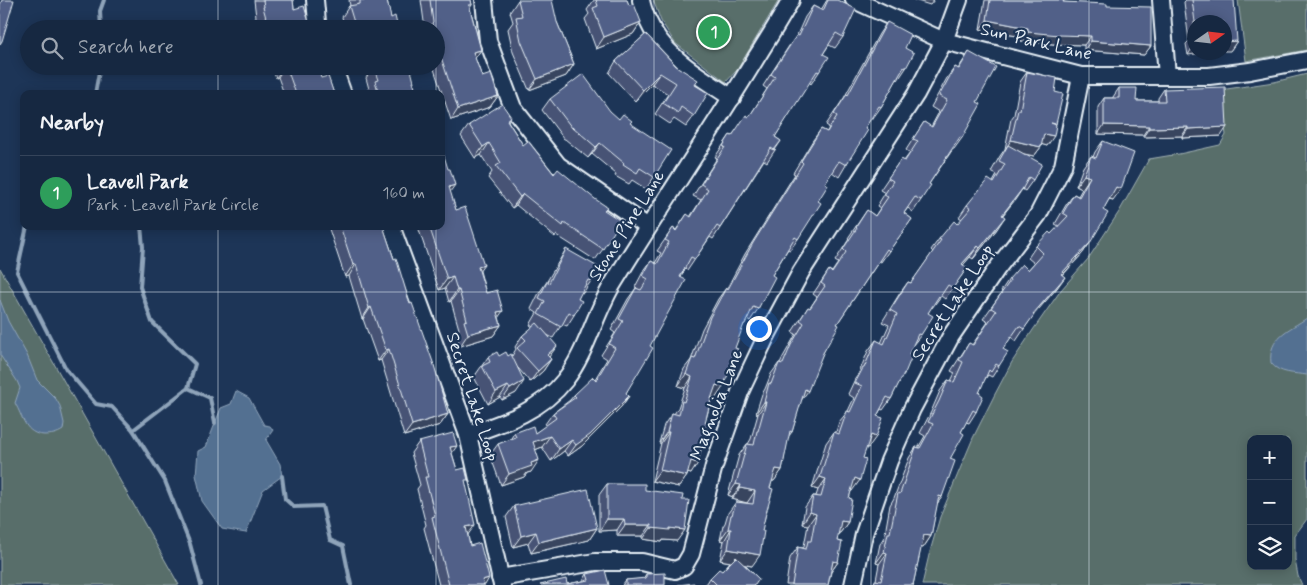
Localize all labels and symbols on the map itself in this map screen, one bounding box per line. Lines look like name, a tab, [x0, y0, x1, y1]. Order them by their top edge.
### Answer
pin: 1	[698, 13, 730, 51]
north arrow	[1187, 15, 1232, 60]
street label: Sun Park Lane	[978, 18, 1094, 66]
street label: Stone Pine Lane	[583, 166, 671, 286]
street label: Secret Lake Loop	[906, 240, 1000, 366]
your location	[746, 316, 772, 342]
street label: Secret Lake Loop	[440, 329, 504, 465]
street label: Magnolia Lane	[685, 346, 751, 465]

